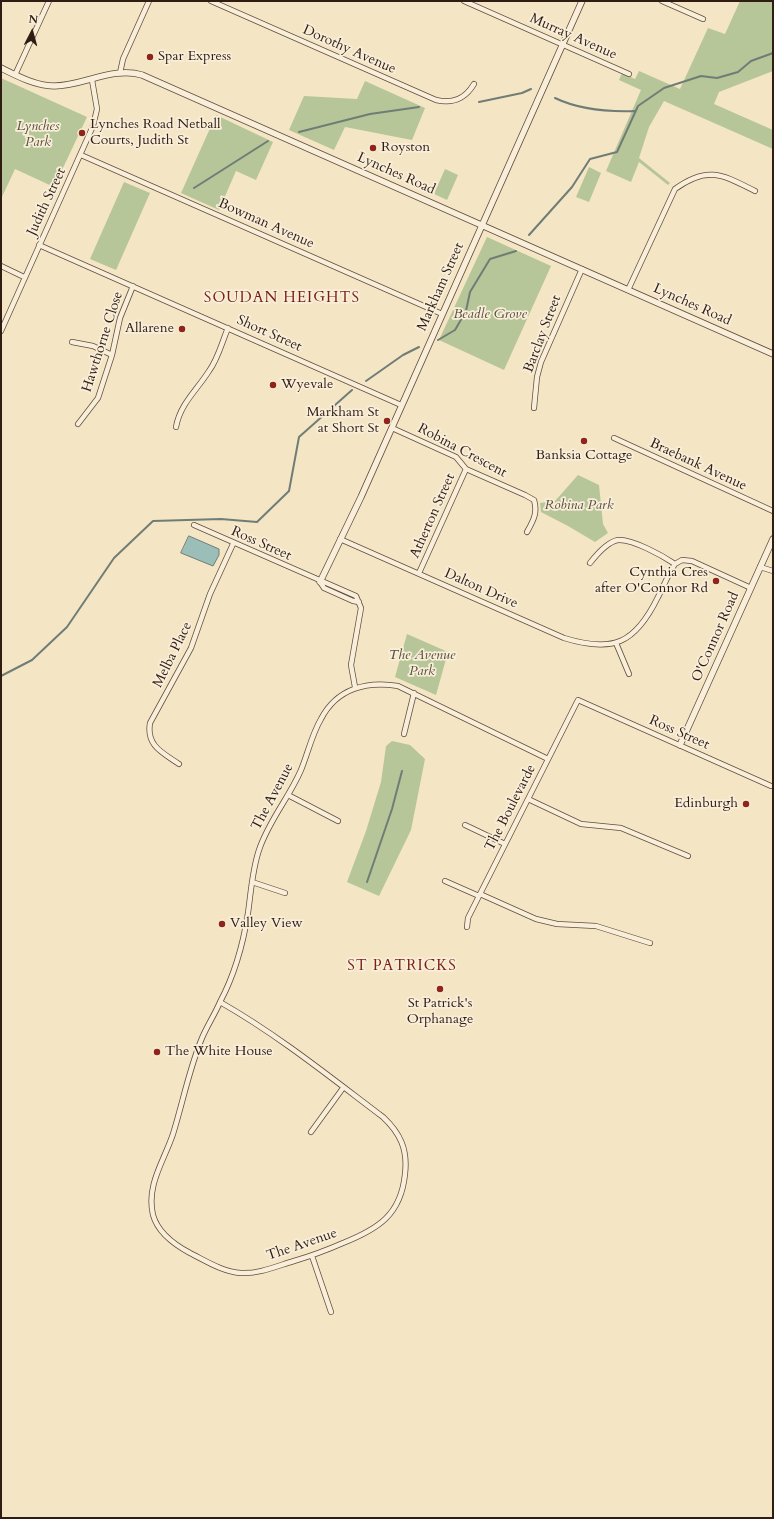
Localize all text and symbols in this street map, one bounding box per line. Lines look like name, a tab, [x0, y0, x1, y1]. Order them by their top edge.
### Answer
street label: Murray Avenue	[527, 10, 619, 64]
north arrow	[12, 12, 52, 52]
text: N	[28, 12, 39, 28]
street label: Dorothy Avenue	[300, 22, 398, 78]
place label: Spar Express	[158, 49, 231, 65]
marker: Spar Express	[145, 52, 155, 62]
place label: Lynches Road Netball Courts, Judith St	[90, 117, 221, 150]
park label: Lynches Park	[17, 119, 59, 152]
marker: Lynches Road Netball Courts, Judith St	[77, 128, 87, 138]
place label: Royston	[381, 140, 430, 156]
marker: Royston	[368, 143, 378, 153]
street label: Lynches Road	[354, 149, 438, 199]
street label: Judith Street	[24, 165, 70, 239]
street label: Bowman Avenue	[215, 195, 317, 253]
street label: Markham Street	[414, 240, 468, 334]
street label: Lynches Road	[650, 280, 734, 330]
street label: Hawthorne Close	[79, 290, 127, 394]
district label: SOUDAN HEIGHTS	[204, 290, 360, 308]
street label: Barclay Street	[521, 293, 565, 375]
park label: Beadle Grove	[453, 307, 527, 323]
street label: Short Street	[234, 312, 304, 356]
place label: Allarene	[125, 321, 174, 337]
marker: Allarene	[177, 324, 187, 334]
place label: Wyevale	[281, 377, 333, 393]
marker: Wyevale	[268, 380, 278, 390]
place label: Markham St at Short St	[306, 405, 379, 438]
marker: Markham St at Short St	[382, 416, 392, 426]
street label: Robina Crescent	[415, 420, 509, 482]
street label: Braebank Avenue	[647, 435, 749, 495]
marker: Banksia Cottage	[579, 436, 589, 446]
place label: Banksia Cottage	[536, 448, 632, 464]
street label: Atherton Street	[407, 471, 459, 561]
park label: Robina Park	[544, 498, 614, 514]
street label: Ross Street	[228, 523, 294, 565]
street label: Dalton Drive	[442, 565, 520, 613]
place label: Cynthia Cres after O'Connor Rd	[595, 565, 708, 598]
marker: Cynthia Cres after O'Connor Rd	[711, 576, 721, 586]
street label: O'Connor Road	[689, 589, 743, 685]
street label: Melba Place	[150, 619, 196, 691]
park label: The Avenue Park	[389, 648, 455, 680]
street label: Ross Street	[646, 712, 712, 754]
street label: The Avenue	[248, 761, 298, 833]
street label: The Boulevarde	[482, 762, 540, 854]
place label: Edinburgh	[674, 796, 738, 812]
marker: Edinburgh	[741, 799, 751, 809]
place label: Valley View	[230, 916, 303, 932]
marker: Valley View	[217, 919, 227, 929]
district label: ST PATRICKS	[347, 958, 457, 976]
marker: St Patrick's Orphanage	[435, 984, 445, 994]
place label: St Patrick's Orphanage	[407, 996, 473, 1028]
place label: The White House	[165, 1044, 273, 1060]
marker: The White House	[152, 1047, 162, 1057]
street label: The Avenue	[265, 1225, 339, 1265]

